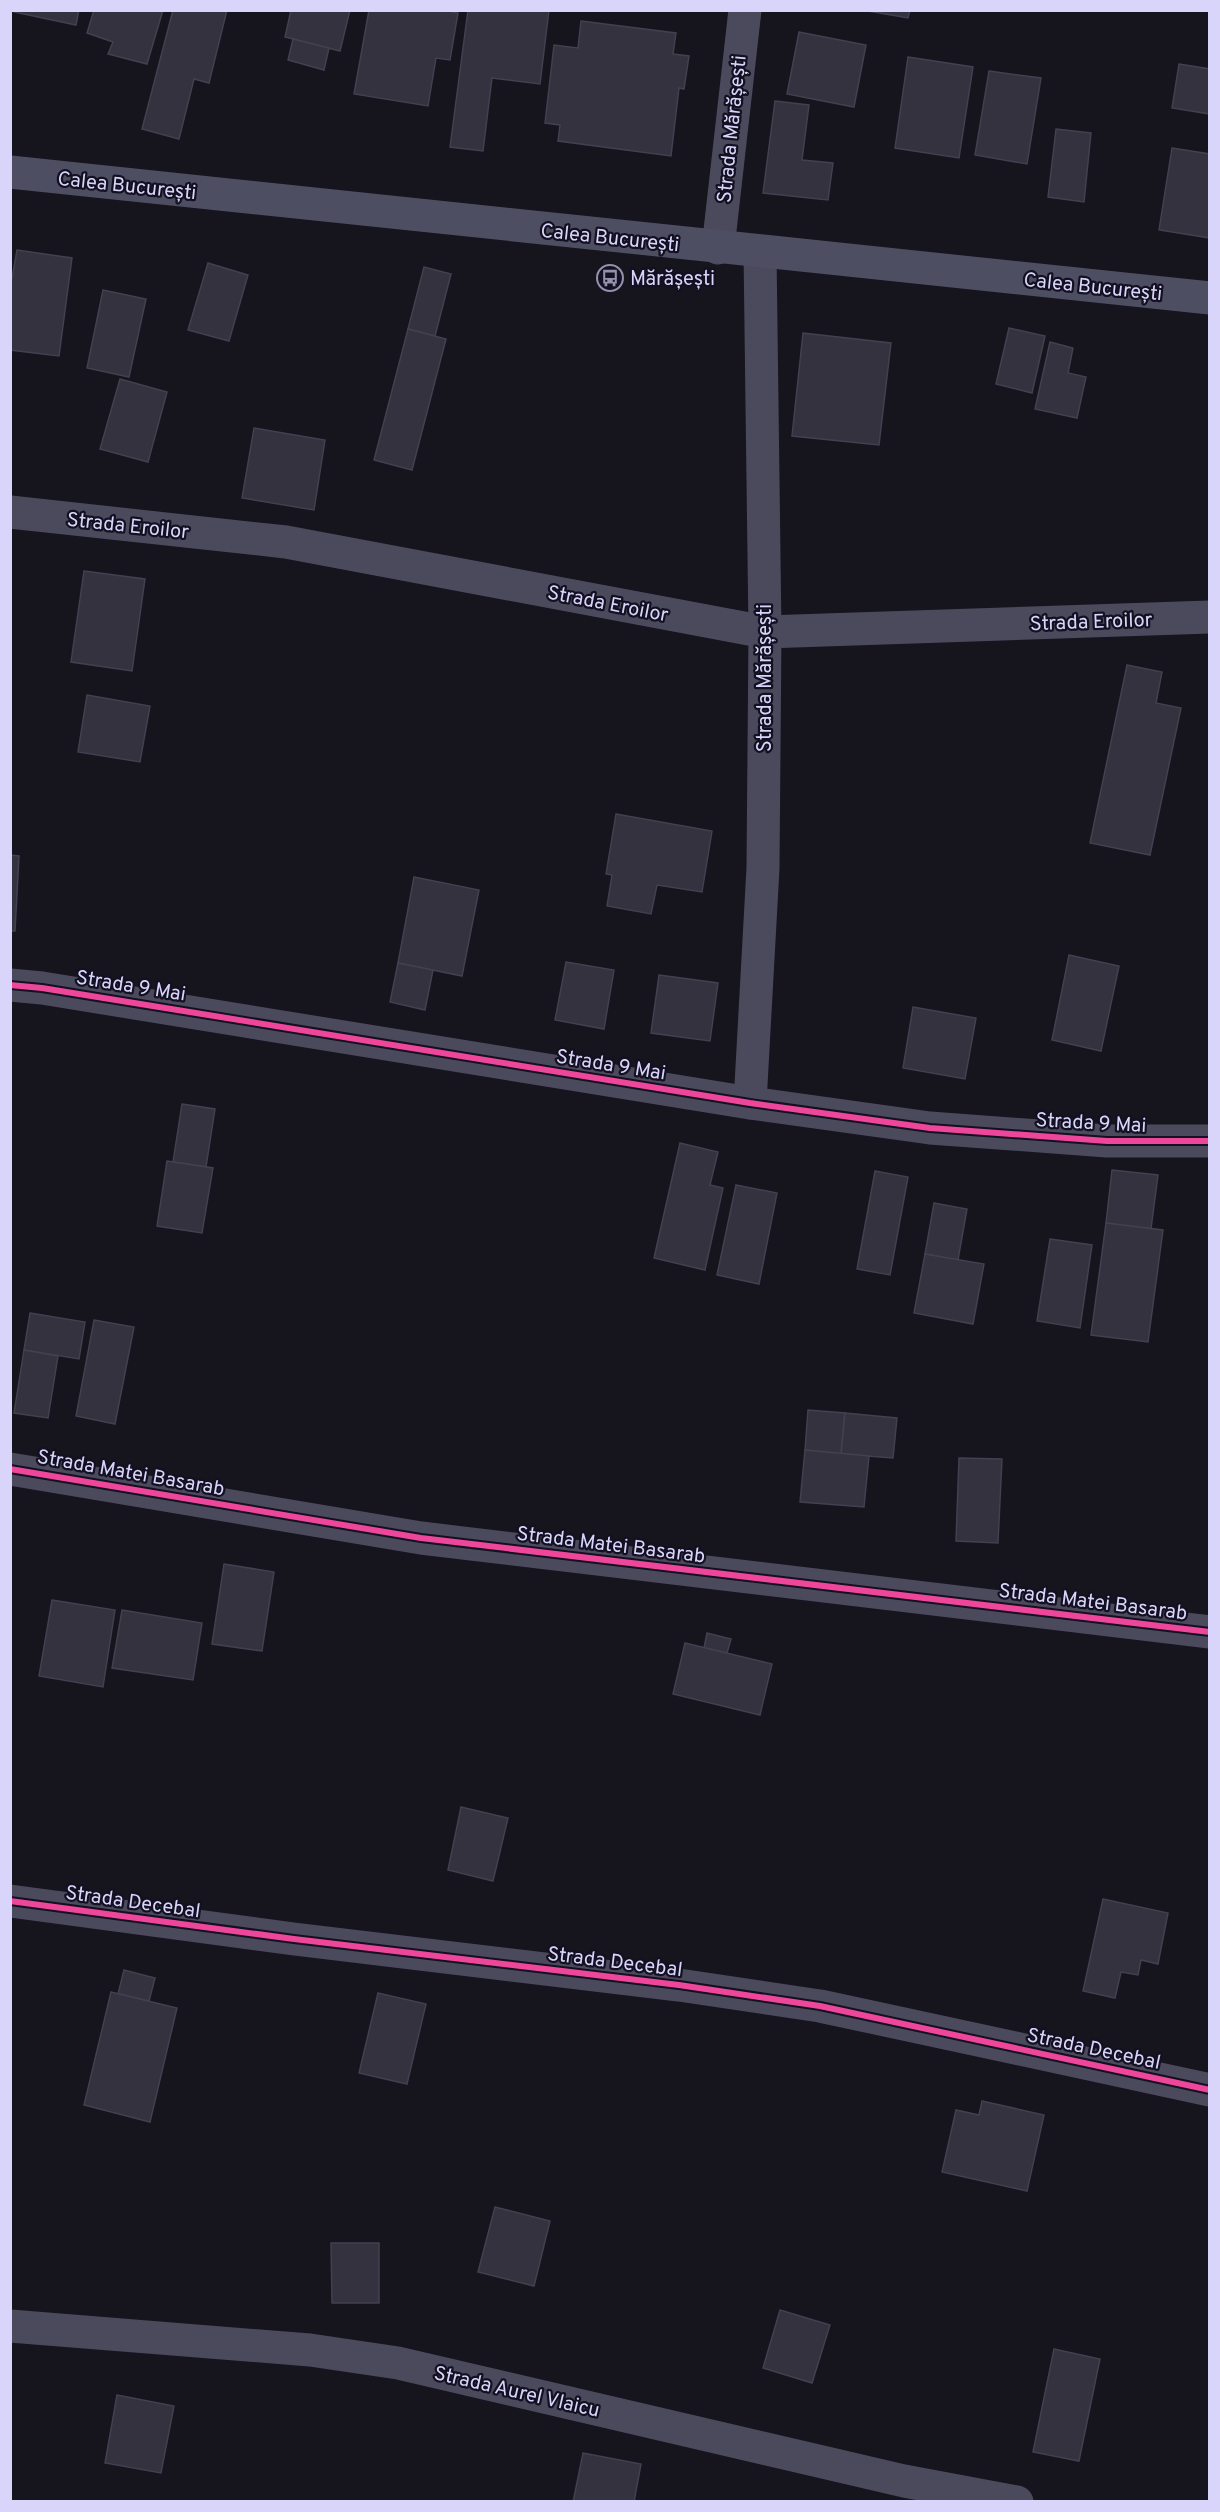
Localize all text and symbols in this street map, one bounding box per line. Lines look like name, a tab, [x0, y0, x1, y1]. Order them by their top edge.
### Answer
street label: Strada Mărășești	[712, 54, 754, 204]
street label: Calea București	[56, 167, 197, 207]
street label: Calea București	[539, 219, 680, 259]
bus stop icon: Mărășești	[595, 263, 625, 293]
place label: Mărășești	[630, 267, 715, 293]
street label: Calea București	[1022, 268, 1163, 308]
street label: Strada Eroilor	[65, 508, 190, 546]
street label: Strada Eroilor	[545, 580, 671, 629]
street label: Strada Mărășești	[753, 604, 779, 752]
street label: Strada Eroilor	[1029, 608, 1153, 638]
street label: Strada 9 Mai	[74, 965, 187, 1008]
street label: Strada 9 Mai	[554, 1044, 667, 1087]
street label: Strada 9 Mai	[1035, 1108, 1147, 1140]
street label: Strada Matei Basarab	[35, 1445, 226, 1503]
street label: Strada Matei Basarab	[515, 1522, 707, 1570]
street label: Strada Matei Basarab	[997, 1579, 1189, 1627]
street label: Strada Decebal	[64, 1881, 202, 1925]
street label: Strada Decebal	[546, 1942, 684, 1984]
street label: Strada Decebal	[1024, 2023, 1163, 2077]
street label: Strada Aurel Vlaicu	[431, 2361, 602, 2425]

